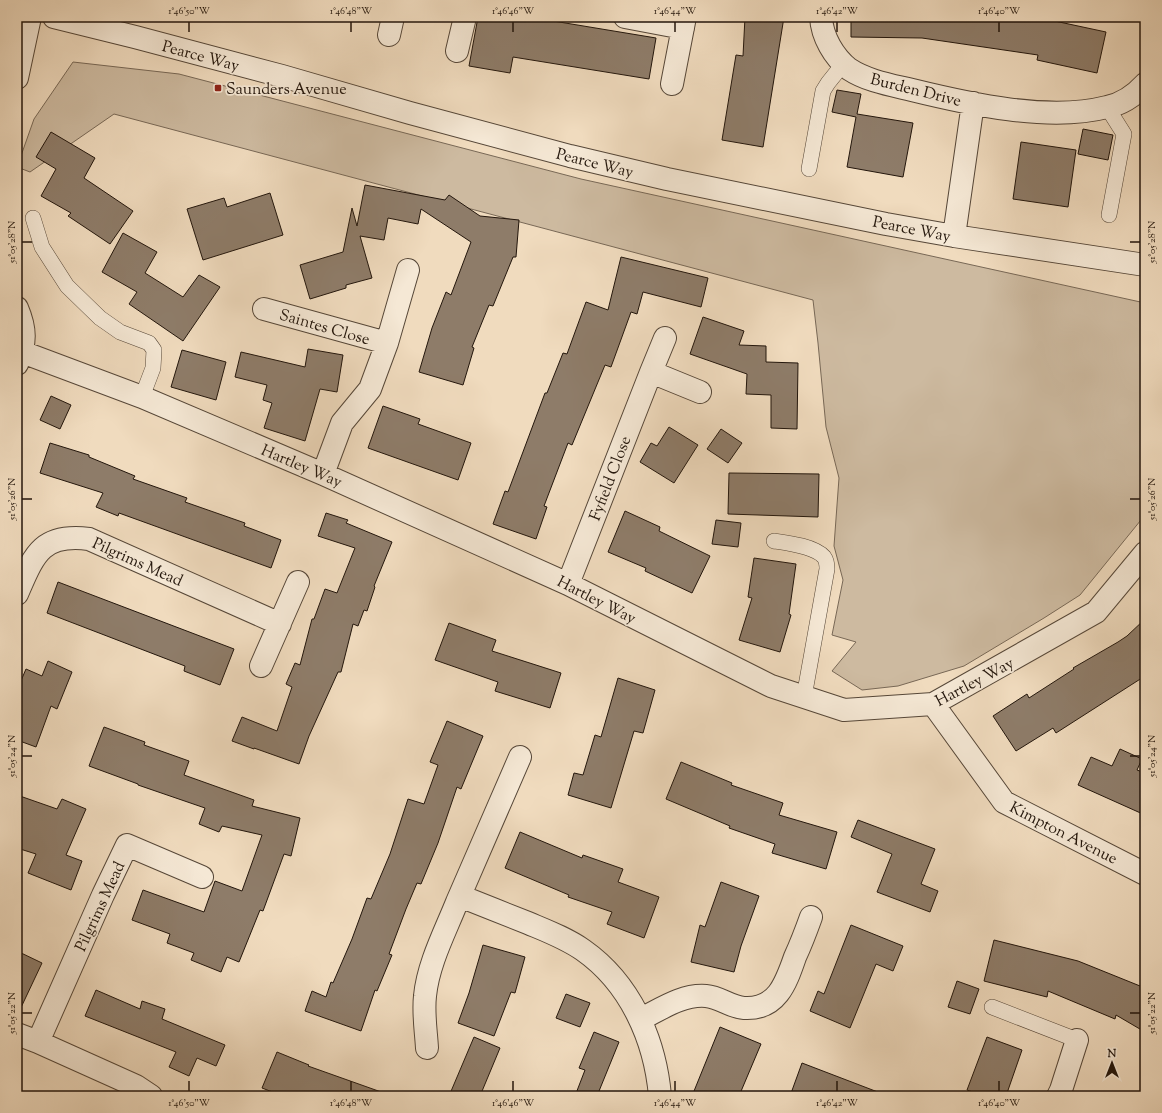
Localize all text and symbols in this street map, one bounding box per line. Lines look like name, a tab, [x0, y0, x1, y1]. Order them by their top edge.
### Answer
text: 1°46'50"W	[168, 4, 210, 19]
text: 1°46'48"W	[330, 4, 372, 19]
text: 1°46'46"W	[492, 4, 534, 19]
text: 1°46'44"W	[654, 4, 696, 19]
text: 1°46'42"W	[816, 4, 858, 19]
text: 1°46'40"W	[978, 4, 1020, 19]
street label: Pearce Way	[159, 36, 242, 79]
street label: Burden Drive	[867, 69, 963, 114]
place label: Saunders Avenue	[226, 79, 347, 102]
marker: Saunders Avenue	[213, 83, 223, 93]
street label: Pearce Way	[553, 144, 636, 185]
street label: Pearce Way	[871, 212, 953, 249]
text: 51°05'28"N	[5, 221, 20, 264]
text: 51°05'28"N	[1145, 221, 1160, 264]
street label: Saintes Close	[276, 305, 372, 352]
street label: Fyfield Close	[585, 433, 638, 525]
street label: Hartley Way	[257, 440, 345, 495]
text: 51°05'26"N	[5, 478, 20, 521]
text: 51°05'26"N	[1145, 478, 1160, 521]
street label: Pilgrims Mead	[88, 533, 186, 594]
street label: Hartley Way	[552, 571, 639, 631]
street label: Hartley Way	[932, 653, 1019, 714]
text: 51°05'24"N	[5, 735, 20, 778]
text: 51°05'24"N	[1145, 735, 1160, 778]
street label: Kimpton Avenue	[1005, 797, 1121, 871]
street label: Pilgrims Mead	[70, 858, 132, 956]
text: 51°05'22"N	[5, 992, 20, 1035]
text: 51°05'22"N	[1145, 992, 1160, 1035]
north arrow	[1092, 1043, 1132, 1083]
text: N	[1107, 1046, 1117, 1062]
text: 1°46'50"W	[168, 1096, 210, 1111]
text: 1°46'48"W	[330, 1096, 372, 1111]
text: 1°46'46"W	[492, 1096, 534, 1111]
text: 1°46'44"W	[654, 1096, 696, 1111]
text: 1°46'42"W	[816, 1096, 858, 1111]
text: 1°46'40"W	[978, 1096, 1020, 1111]

